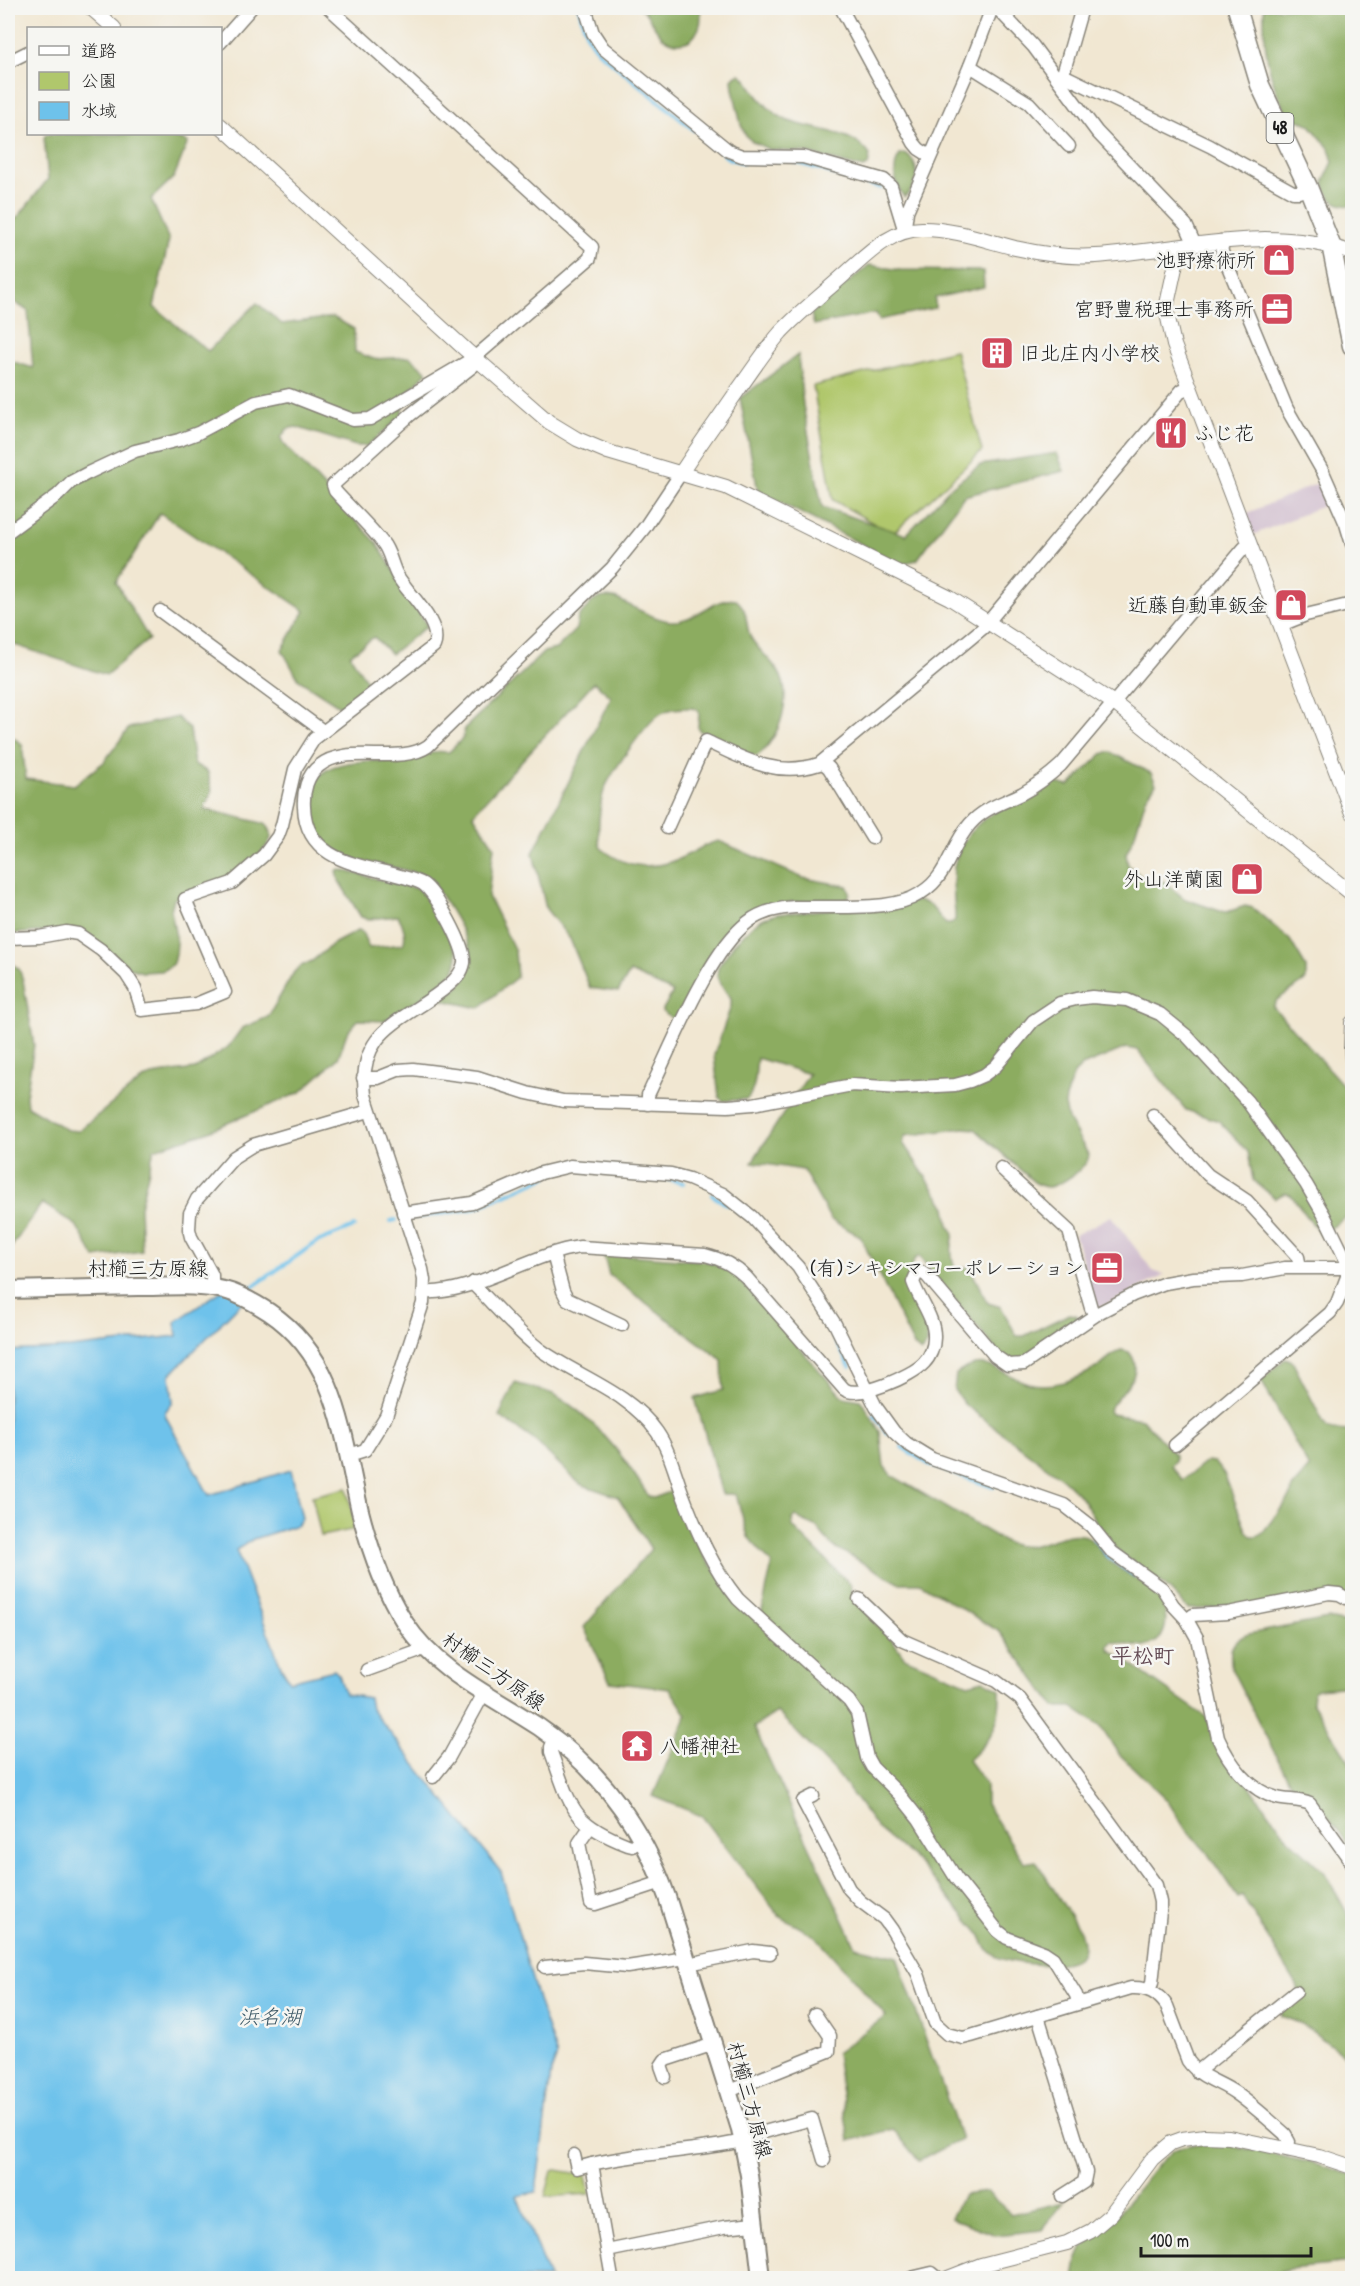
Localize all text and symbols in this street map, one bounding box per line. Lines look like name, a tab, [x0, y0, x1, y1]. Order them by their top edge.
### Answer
legend	[27, 27, 222, 135]
text: 道路	[81, 38, 117, 63]
text: 公園	[81, 68, 117, 93]
text: 水域	[81, 98, 117, 123]
road number: 48	[1266, 113, 1294, 143]
shop icon: 池野療術所	[1261, 242, 1297, 278]
place label: 池野療術所	[1156, 246, 1256, 273]
office icon: 宮野豊税理士事務所	[1259, 291, 1295, 327]
place label: 宮野豊税理士事務所	[1074, 295, 1254, 322]
building icon: 旧北庄内小学校	[979, 335, 1015, 371]
place label: 旧北庄内小学校	[1020, 339, 1160, 366]
restaurant icon: ふじ花	[1153, 415, 1189, 451]
place label: ふじ花	[1194, 419, 1254, 446]
shop icon: 近藤自動車鈑金	[1273, 587, 1309, 623]
place label: 近藤自動車鈑金	[1128, 591, 1268, 618]
shop icon: 外山洋蘭園	[1229, 861, 1265, 897]
place label: 外山洋蘭園	[1124, 865, 1224, 892]
office icon: (有)シキシマコーポレーション	[1089, 1250, 1125, 1286]
street label: 村櫛三方原線	[88, 1254, 208, 1281]
place label: (有)シキシマコーポレーション	[810, 1254, 1084, 1281]
street label: 村櫛三方原線	[437, 1625, 551, 1716]
district label: 平松町	[1112, 1641, 1175, 1670]
temple icon: 八幡神社	[619, 1728, 655, 1764]
place label: 八幡神社	[660, 1732, 740, 1759]
water label: 浜名湖	[239, 2002, 303, 2031]
street label: 村櫛三方原線	[722, 2038, 779, 2161]
scale bar	[1141, 2220, 1310, 2258]
text: 100 m	[1150, 2228, 1189, 2253]

